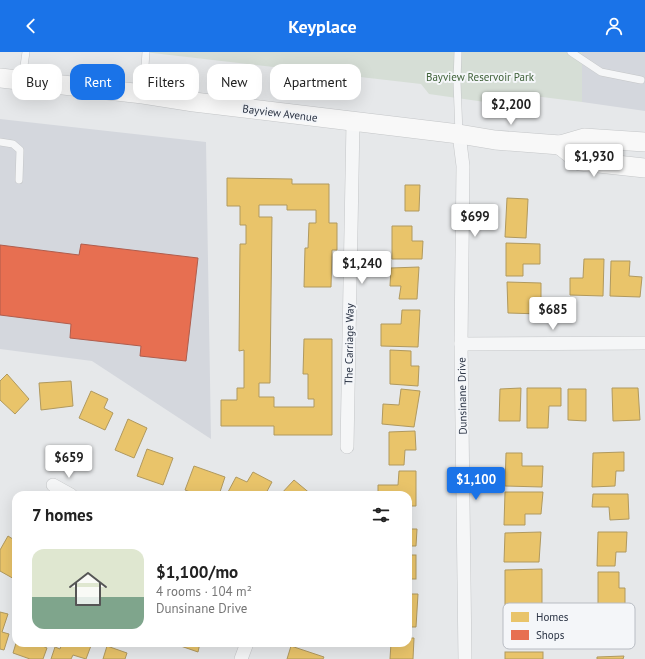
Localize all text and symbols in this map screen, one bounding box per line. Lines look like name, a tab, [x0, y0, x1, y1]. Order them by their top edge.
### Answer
icon: back	[20, 15, 42, 37]
text: Keyplace	[288, 15, 357, 38]
icon: person	[603, 15, 625, 37]
chip: Buy	[12, 64, 62, 100]
chip: Rent	[70, 64, 125, 100]
chip: Filters	[133, 64, 199, 100]
chip: New	[207, 64, 262, 100]
chip: Apartment	[270, 64, 361, 100]
park label: Bayview Reservoir Park	[426, 70, 535, 84]
pin: $2,200	[478, 92, 544, 126]
text: $2,200	[491, 96, 531, 113]
street label: Bayview Avenue	[242, 101, 319, 125]
pin: $1,930	[561, 144, 627, 178]
text: $1,930	[574, 148, 614, 165]
pin: $699	[451, 204, 499, 238]
text: $699	[460, 208, 490, 225]
pin: $1,240	[329, 251, 395, 285]
text: $1,240	[342, 255, 382, 272]
pin: $685	[529, 297, 577, 331]
text: $685	[538, 301, 568, 318]
street label: The Carriage Way	[341, 302, 357, 385]
street label: Dunsinane Drive	[454, 357, 470, 435]
pin: $659	[45, 445, 93, 479]
text: $659	[54, 449, 84, 466]
pin: $1,100	[443, 467, 509, 501]
text: $1,100	[456, 471, 496, 488]
text: 7 homes	[32, 504, 93, 526]
icon: filters	[370, 504, 392, 526]
text: $1,100/mo	[156, 561, 238, 583]
icon: home	[64, 565, 112, 613]
text: 4 rooms · 104 m²	[156, 583, 252, 600]
text: Dunsinane Drive	[156, 600, 247, 617]
legend	[503, 603, 635, 649]
text: Homes	[536, 610, 569, 624]
text: Shops	[536, 628, 565, 642]

